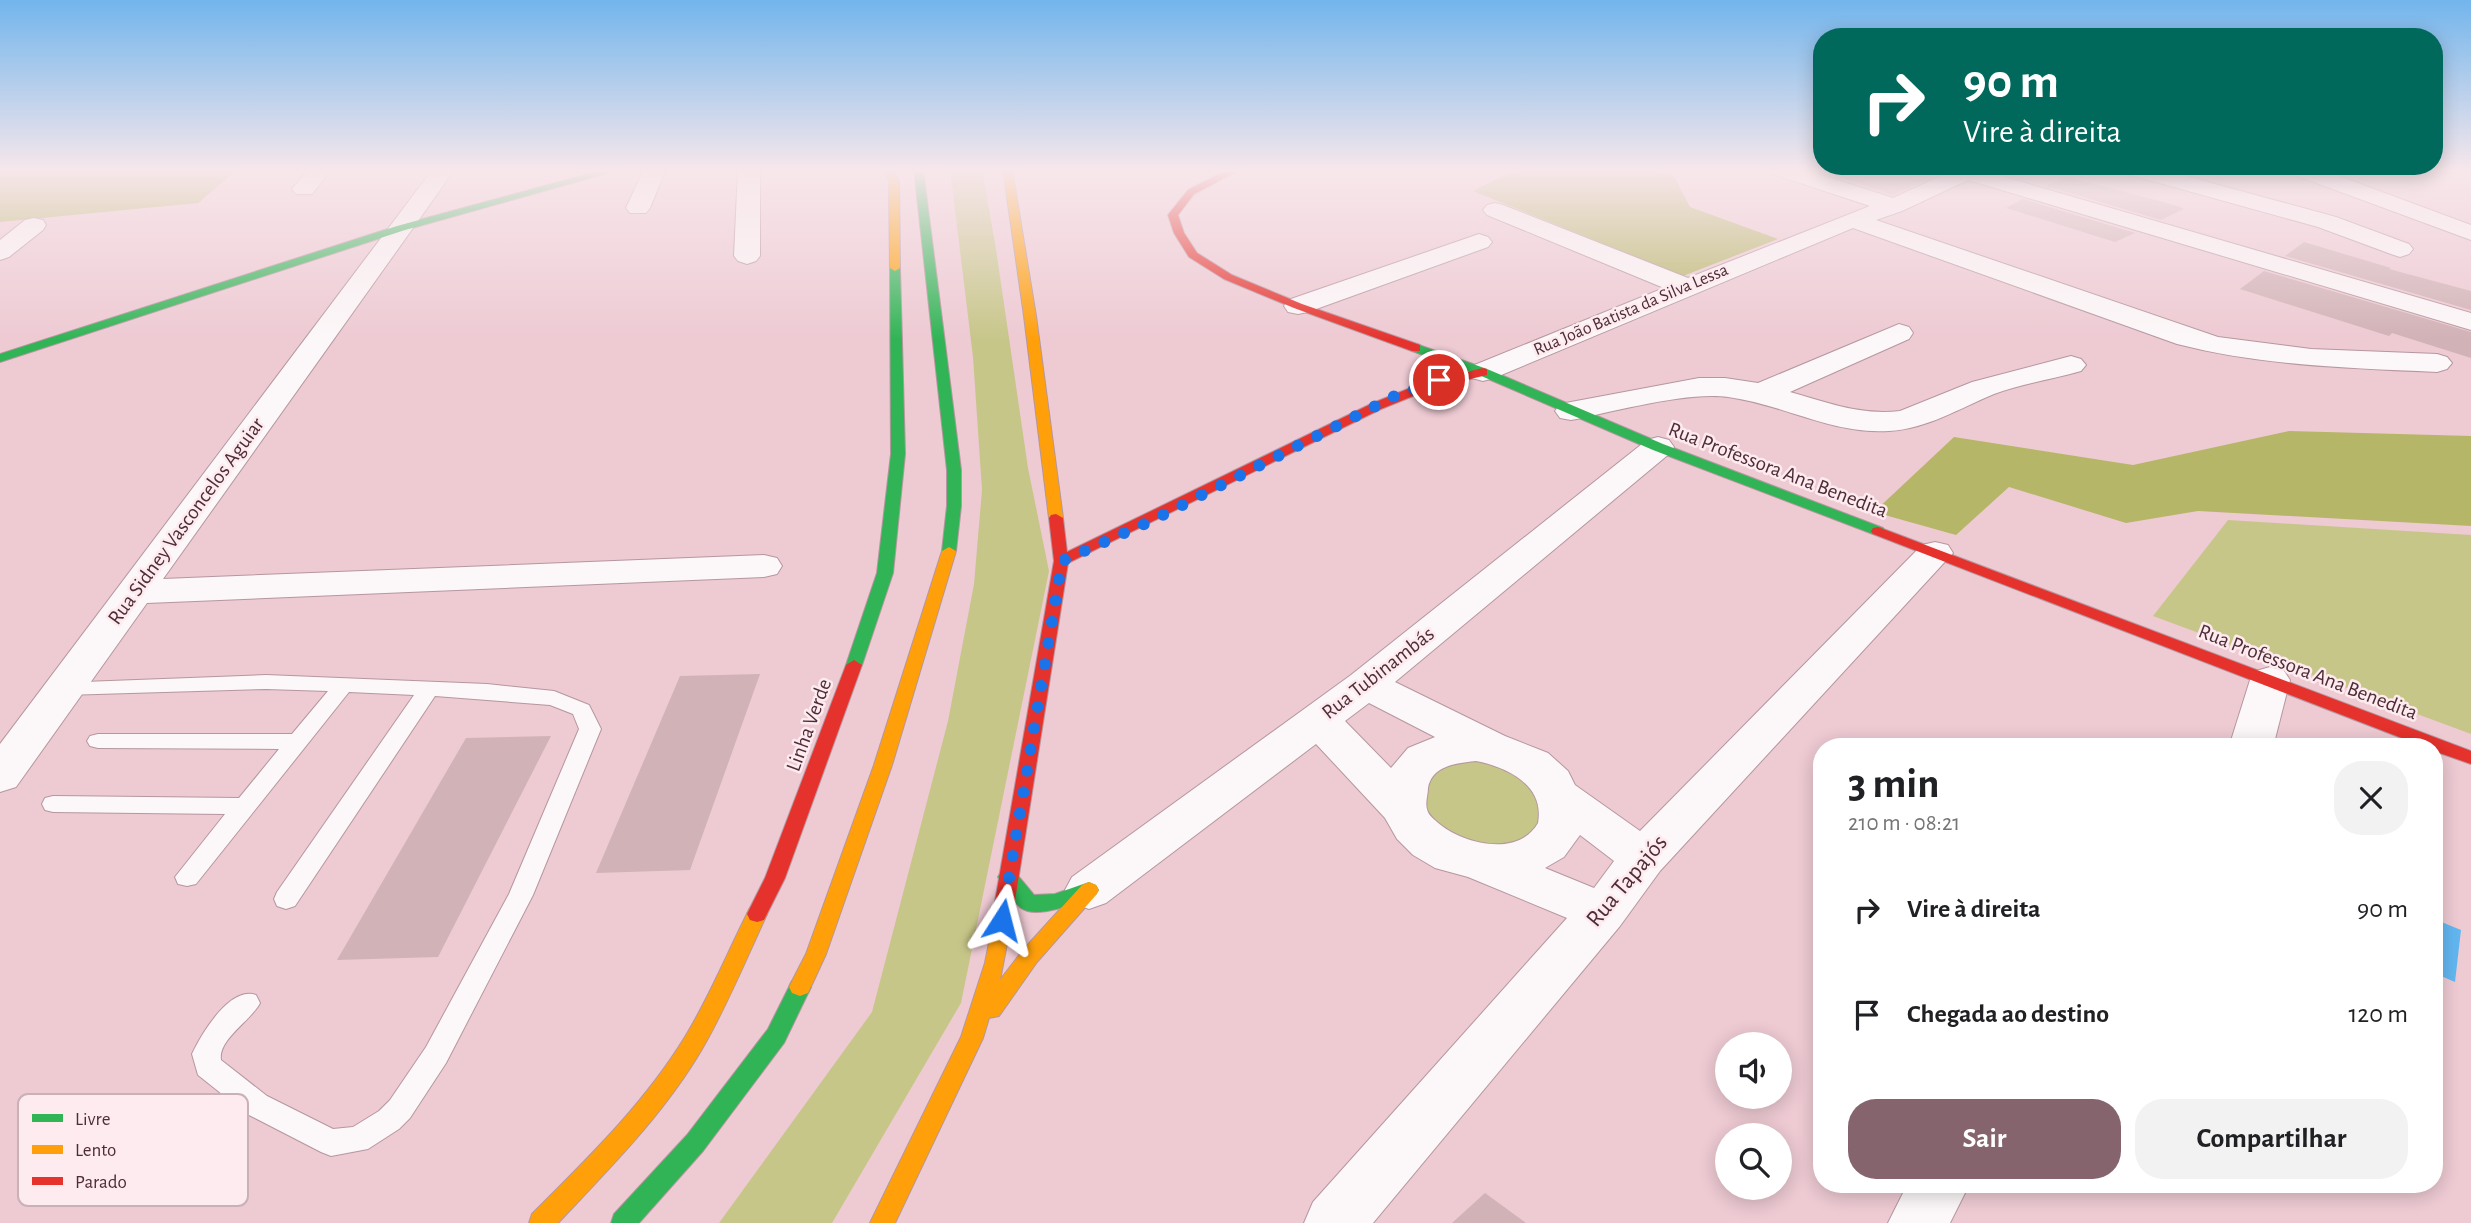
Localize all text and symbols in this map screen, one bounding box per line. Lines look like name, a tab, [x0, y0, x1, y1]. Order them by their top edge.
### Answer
icon: right	[1848, 56, 1939, 147]
text: 90 m	[1963, 58, 2059, 107]
text: Vire à direita	[1963, 116, 2121, 148]
street label: Rua João Batista da Silva Lessa	[1531, 261, 1731, 359]
pin	[1409, 350, 1469, 410]
icon: arrive	[1420, 361, 1458, 399]
street label: Rua Sidney Vasconcelos Aguiar	[104, 414, 268, 628]
street label: Rua Professora Ana Benedita	[1665, 418, 1891, 522]
street label: Rua Professora Ana Benedita	[2195, 620, 2421, 724]
street label: Rua Tubinambás	[1318, 623, 1438, 723]
street label: Linha Verde	[783, 676, 835, 774]
button: close	[2334, 761, 2408, 835]
text: 3 min	[1848, 763, 1940, 805]
text: 210 m · 08:21	[1848, 812, 1960, 835]
street label: Rua Tapajós	[1582, 830, 1672, 932]
position arrow	[965, 883, 1039, 957]
icon: right	[1848, 891, 1886, 929]
text: Vire à direita	[1907, 896, 2041, 922]
text: 90 m	[2357, 896, 2408, 922]
icon: arrive	[1848, 996, 1886, 1034]
text: Chegada ao destino	[1907, 1001, 2109, 1027]
text: 120 m	[2348, 1001, 2408, 1027]
map controls	[1715, 1032, 1792, 1200]
button: sound	[1715, 1032, 1792, 1109]
legend	[18, 1094, 248, 1206]
button: Sair	[1848, 1099, 2121, 1179]
button: Compartilhar	[2135, 1099, 2408, 1179]
text: Livre	[75, 1110, 110, 1129]
button: search	[1715, 1123, 1792, 1200]
text: Lento	[75, 1141, 116, 1160]
text: Parado	[75, 1173, 127, 1192]

